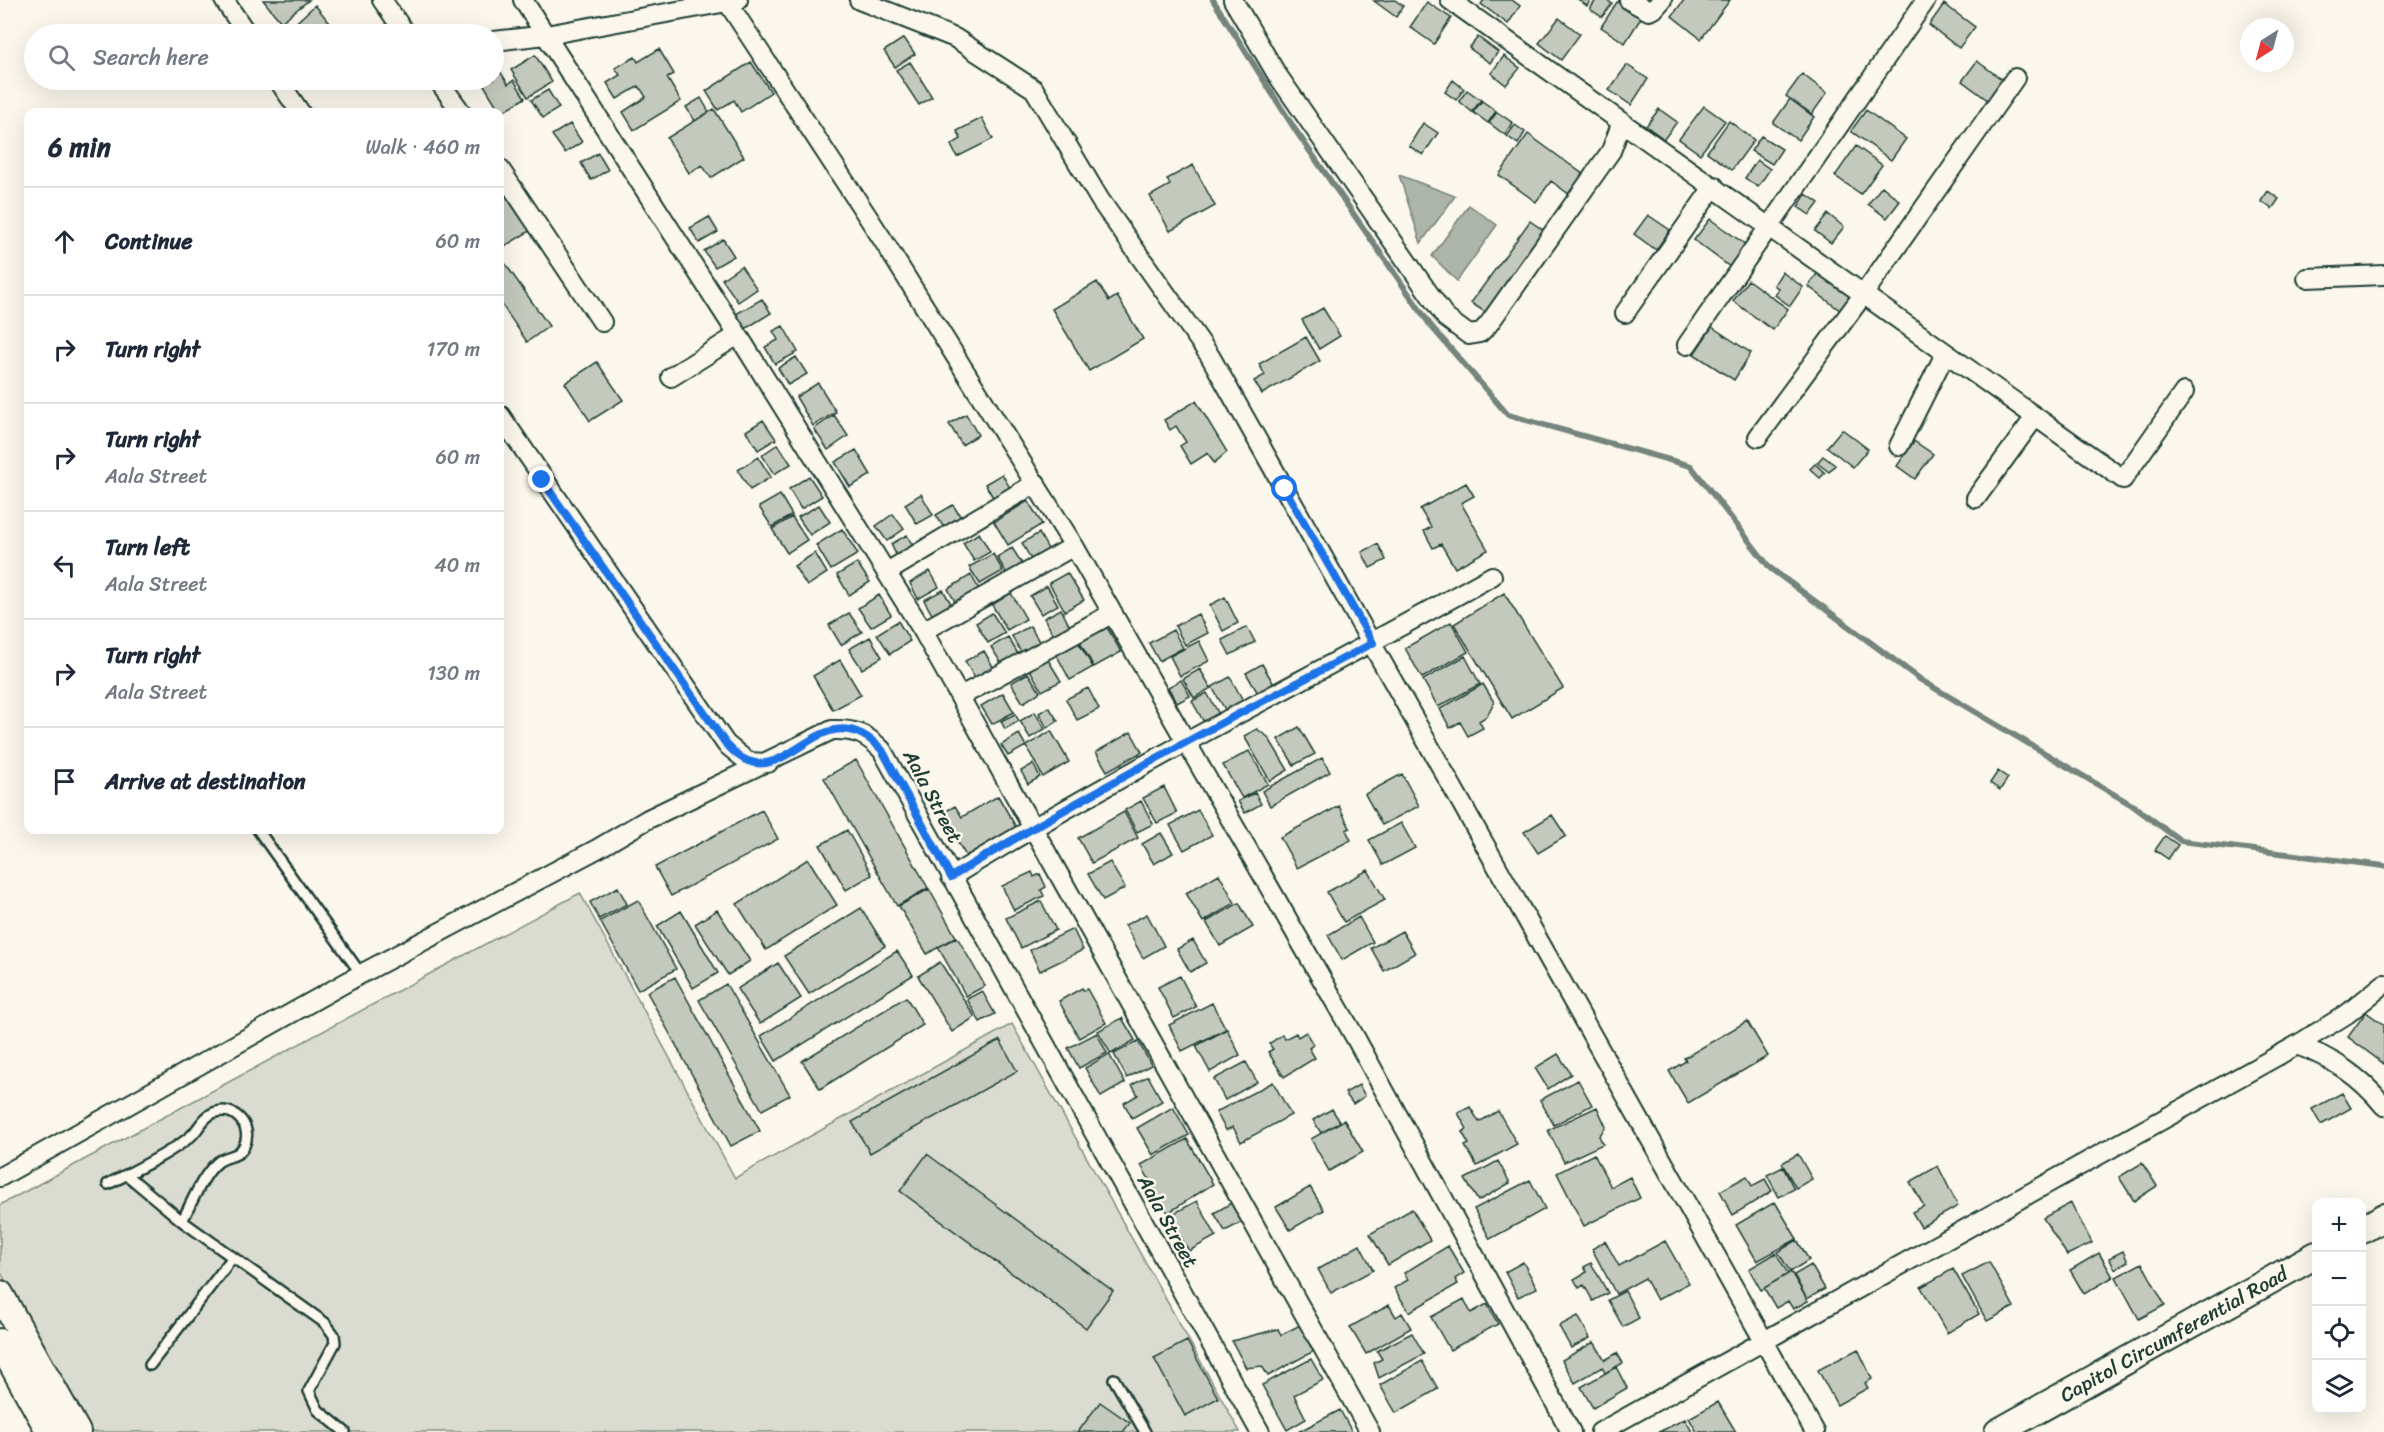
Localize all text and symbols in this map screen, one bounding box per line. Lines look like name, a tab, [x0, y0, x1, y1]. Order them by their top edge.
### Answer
north arrow	[2240, 18, 2294, 72]
search box	[24, 24, 504, 90]
text: Search here	[93, 38, 209, 77]
icon: search	[45, 41, 78, 74]
text: 6 min	[48, 124, 111, 170]
text: Walk · 460 m	[365, 130, 480, 165]
text: Continue	[105, 222, 193, 261]
text: 60 m	[435, 224, 480, 259]
icon: ahead	[48, 225, 81, 258]
text: Turn right	[105, 330, 200, 369]
text: 170 m	[427, 332, 480, 367]
icon: right	[48, 333, 81, 366]
text: Turn right	[105, 420, 200, 459]
text: 60 m	[435, 440, 480, 475]
icon: right	[48, 441, 81, 474]
text: Aala Street	[105, 459, 207, 494]
route end	[528, 466, 554, 492]
route start	[1271, 475, 1297, 501]
text: Turn left	[105, 528, 190, 567]
text: 40 m	[434, 548, 480, 583]
icon: left	[48, 549, 81, 582]
text: Aala Street	[105, 567, 207, 602]
text: Turn right	[105, 636, 200, 675]
text: 130 m	[427, 656, 480, 691]
icon: right	[48, 657, 81, 690]
text: Aala Street	[105, 675, 207, 710]
street label: Aala Street	[893, 742, 972, 850]
text: Arrive at destination	[105, 762, 306, 801]
icon: arrive	[48, 765, 81, 798]
street label: Aala Street	[1127, 1167, 1208, 1275]
map controls	[2312, 1198, 2366, 1414]
button: +	[2312, 1198, 2366, 1252]
button: −	[2312, 1252, 2366, 1306]
street label: Capitol Circumferential Road	[2053, 1256, 2296, 1412]
button: locate	[2312, 1306, 2366, 1360]
button: layers	[2312, 1360, 2366, 1414]

